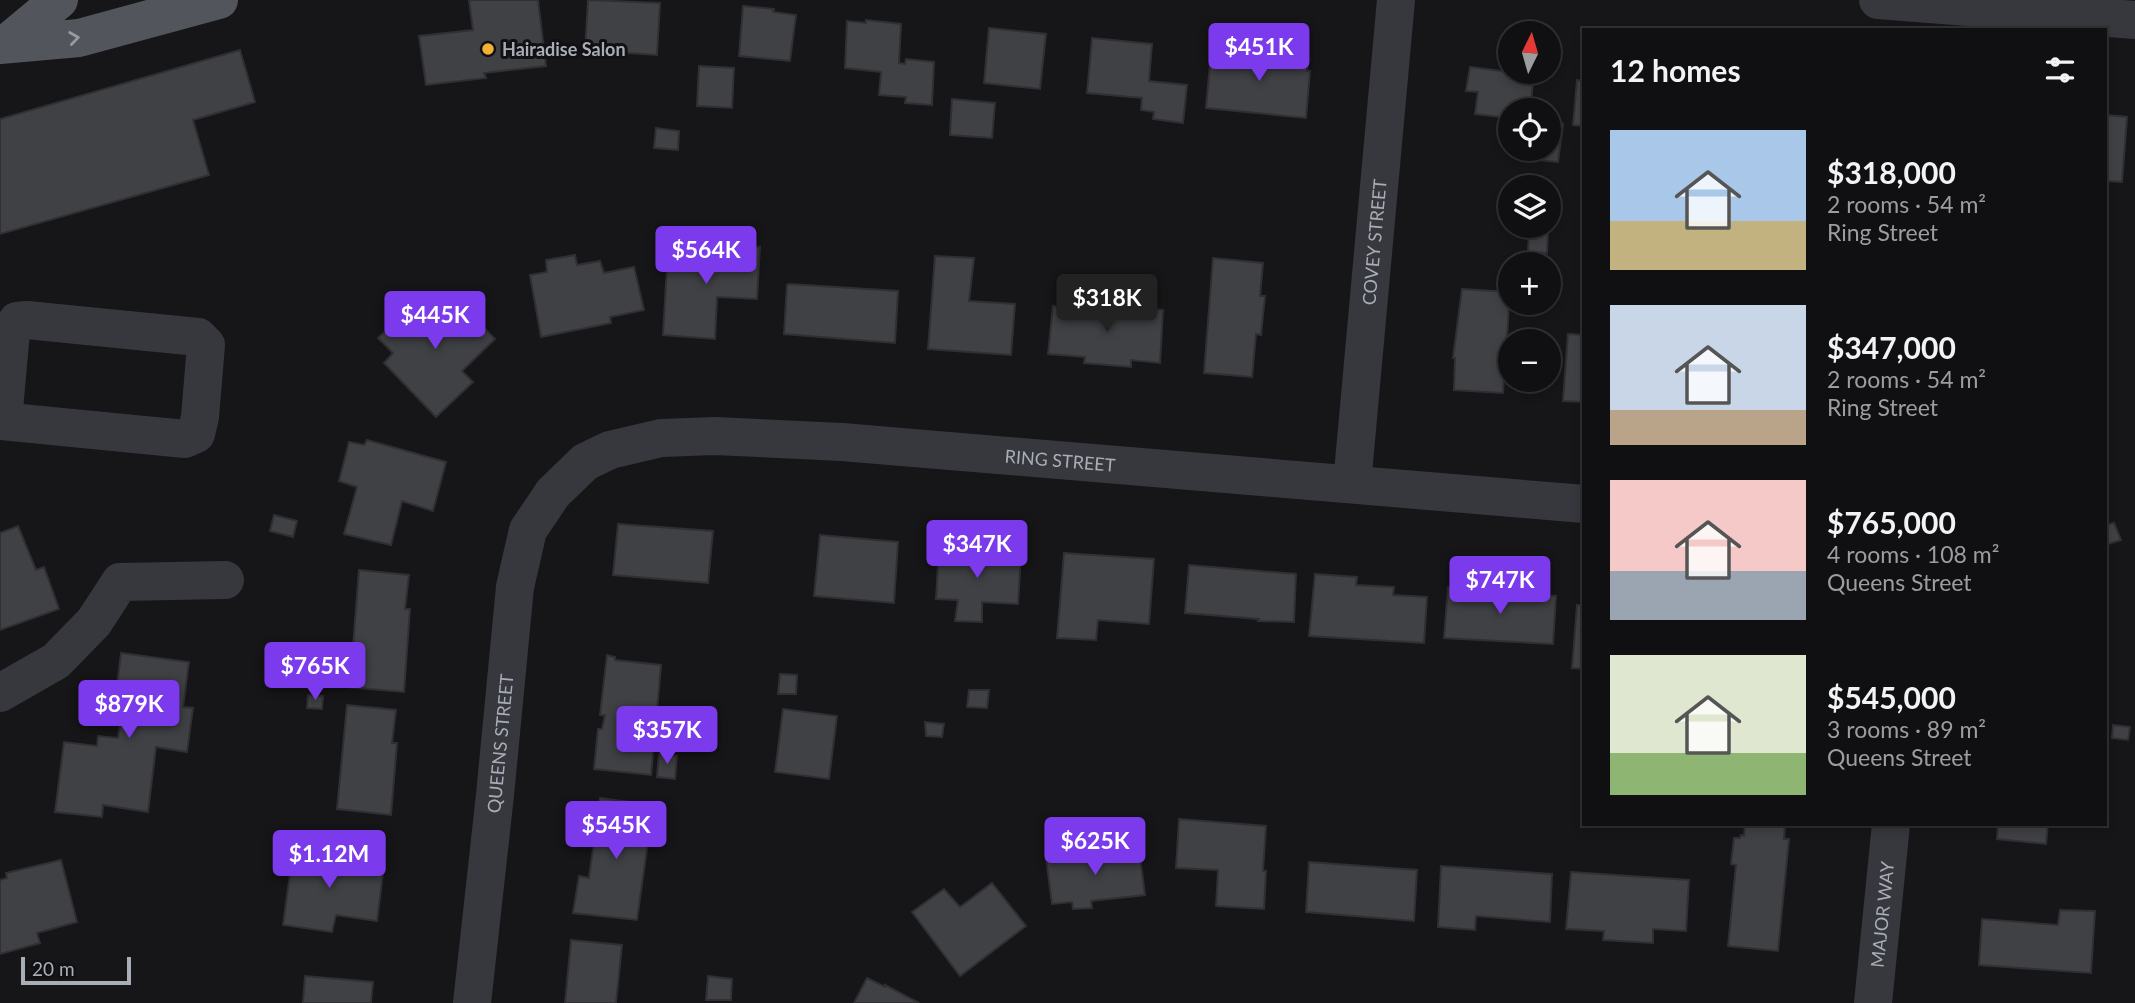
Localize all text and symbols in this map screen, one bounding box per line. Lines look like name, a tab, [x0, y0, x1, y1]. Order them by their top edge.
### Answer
north arrow	[1498, 21, 1561, 84]
map controls	[1498, 21, 1561, 392]
pin: $451K	[1210, 24, 1308, 83]
one-way arrow	[68, 30, 80, 45]
text: $451K	[1224, 32, 1294, 60]
place label: Hairadise Salon	[502, 38, 626, 60]
marker: Hairadise Salon	[480, 41, 496, 57]
icon: filters	[2041, 51, 2079, 89]
text: 12 homes	[1610, 52, 1741, 88]
button: locate	[1498, 98, 1561, 161]
text: $318,000	[1827, 154, 1956, 190]
icon: home	[1666, 158, 1750, 242]
button: layers	[1498, 175, 1561, 238]
street label: COVEY STREET	[1357, 178, 1391, 306]
text: 2 rooms · 54 m²	[1827, 190, 1986, 218]
text: Ring Street	[1827, 218, 1938, 246]
pin: $564K	[657, 226, 755, 286]
text: $564K	[671, 235, 741, 263]
button: +	[1498, 252, 1561, 315]
pin: $318K	[1058, 274, 1156, 334]
text: $318K	[1072, 283, 1142, 311]
pin: $445K	[386, 292, 484, 351]
text: $445K	[400, 300, 470, 328]
button: −	[1498, 329, 1561, 392]
text: $347,000	[1827, 329, 1956, 365]
icon: home	[1666, 333, 1750, 417]
text: 2 rooms · 54 m²	[1827, 365, 1986, 393]
text: Ring Street	[1827, 393, 1938, 421]
street label: RING STREET	[1004, 445, 1117, 476]
text: $765,000	[1827, 504, 1956, 540]
icon: home	[1666, 508, 1750, 592]
pin: $347K	[928, 520, 1026, 580]
text: $347K	[942, 529, 1012, 557]
text: 4 rooms · 108 m²	[1827, 540, 1999, 568]
pin: $747K	[1451, 556, 1549, 616]
text: $747K	[1465, 565, 1535, 593]
text: Queens Street	[1827, 568, 1972, 596]
pin: $765K	[266, 642, 364, 702]
text: $765K	[280, 651, 350, 679]
street label: QUEENS STREET	[482, 673, 518, 814]
text: $545,000	[1827, 679, 1956, 715]
pin: $879K	[80, 680, 178, 740]
icon: home	[1666, 683, 1750, 767]
text: $879K	[94, 689, 164, 717]
pin: $357K	[618, 706, 716, 766]
text: $357K	[632, 715, 702, 743]
text: 3 rooms · 89 m²	[1827, 715, 1986, 743]
text: Queens Street	[1827, 743, 1972, 771]
pin: $545K	[567, 802, 665, 861]
text: $545K	[581, 810, 651, 838]
pin: $625K	[1046, 818, 1144, 877]
text: $625K	[1060, 826, 1130, 854]
pin: $1.12M	[272, 830, 386, 890]
text: $1.12M	[289, 839, 369, 867]
street label: MAJOR WAY	[1866, 860, 1898, 969]
scale bar	[21, 954, 131, 986]
text: 20 m	[32, 957, 75, 980]

